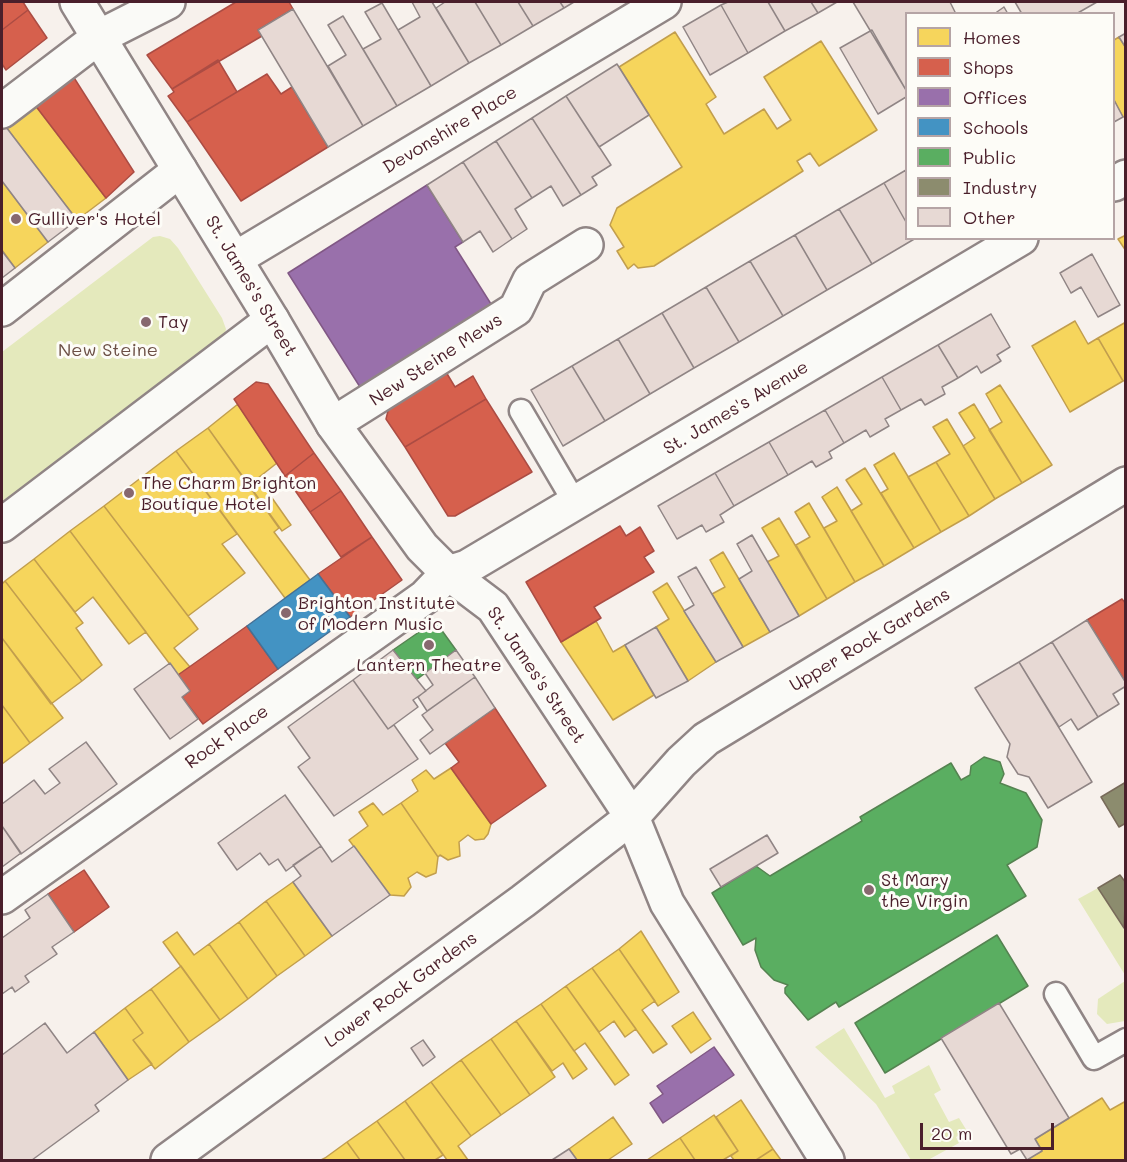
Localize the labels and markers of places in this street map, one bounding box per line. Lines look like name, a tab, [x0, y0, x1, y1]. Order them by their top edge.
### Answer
place label: Gulliver's Hotel	[28, 208, 161, 230]
marker: Gulliver's Hotel	[9, 212, 23, 226]
place label: Tay	[158, 311, 189, 333]
marker: Tay	[139, 315, 153, 329]
place label: The Charm Brighton Boutique Hotel	[141, 472, 316, 514]
marker: The Charm Brighton Boutique Hotel	[122, 486, 136, 500]
place label: Brighton Institute of Modern Music	[298, 592, 455, 634]
marker: Brighton Institute of Modern Music	[279, 606, 293, 620]
marker: Lantern Theatre	[422, 638, 436, 652]
place label: Lantern Theatre	[356, 654, 502, 676]
place label: St Mary the Virgin	[881, 869, 968, 912]
marker: St Mary the Virgin	[862, 883, 876, 897]

